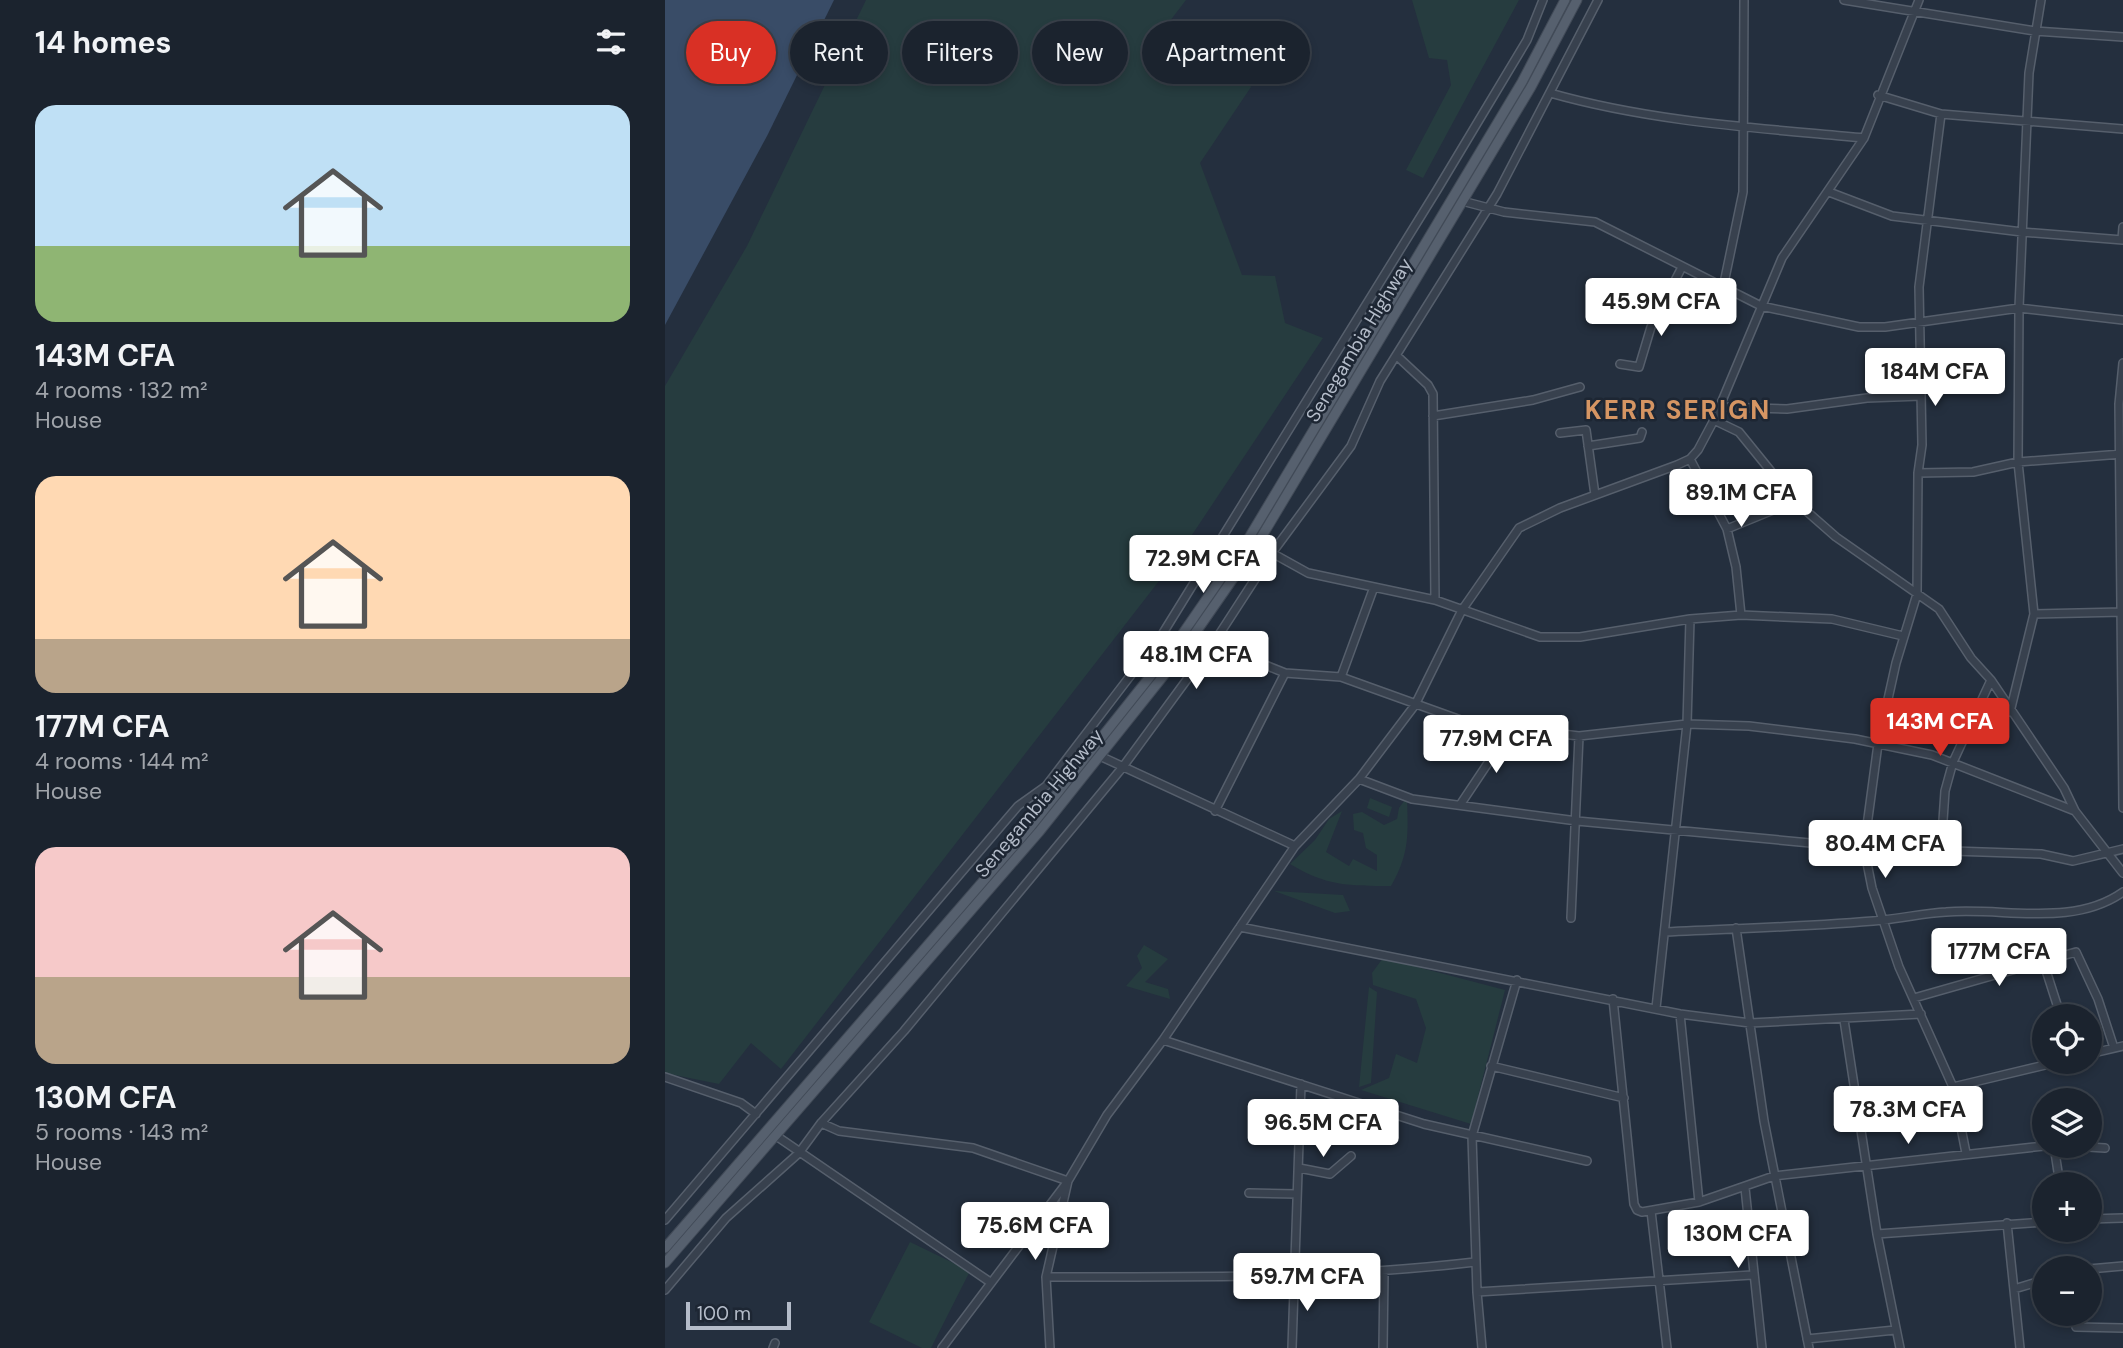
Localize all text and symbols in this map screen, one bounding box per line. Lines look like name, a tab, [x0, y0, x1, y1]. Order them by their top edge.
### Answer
chip: Buy	[686, 21, 776, 84]
chip: Rent	[790, 21, 888, 84]
chip: Filters	[902, 21, 1018, 84]
chip: New	[1032, 21, 1128, 84]
chip: Apartment	[1142, 21, 1310, 84]
text: 14 homes	[35, 23, 172, 62]
icon: filters	[592, 23, 630, 61]
icon: home	[270, 150, 396, 276]
street label: Senegambia Highway	[1300, 253, 1418, 427]
pin: 45.9M CFA	[1581, 278, 1741, 338]
text: 45.9M CFA	[1601, 286, 1721, 316]
text: 143M CFA	[35, 336, 175, 375]
pin: 184M CFA	[1863, 348, 2007, 408]
text: 184M CFA	[1881, 356, 1989, 386]
text: 4 rooms · 132 m²	[35, 375, 207, 405]
district label: KERR SERIGN	[1585, 393, 1771, 427]
text: House	[35, 405, 102, 435]
pin: 89.1M CFA	[1661, 470, 1821, 529]
text: 89.1M CFA	[1685, 477, 1797, 507]
icon: home	[270, 521, 396, 647]
pin: 72.9M CFA	[1123, 536, 1283, 595]
text: 72.9M CFA	[1145, 543, 1261, 573]
pin: 48.1M CFA	[1116, 632, 1276, 691]
text: 48.1M CFA	[1139, 639, 1253, 669]
pin: 143M CFA	[1868, 698, 2012, 758]
text: 143M CFA	[1886, 706, 1994, 736]
text: 177M CFA	[35, 707, 170, 746]
pin: 77.9M CFA	[1416, 716, 1576, 775]
street label: Senegambia Highway	[969, 723, 1109, 883]
text: 77.9M CFA	[1439, 723, 1553, 753]
text: 4 rooms · 144 m²	[35, 746, 209, 776]
text: House	[35, 776, 102, 806]
pin: 80.4M CFA	[1805, 820, 1965, 880]
text: 80.4M CFA	[1825, 828, 1945, 858]
icon: home	[270, 892, 396, 1018]
pin: 177M CFA	[1927, 928, 2071, 988]
text: 177M CFA	[1947, 936, 2051, 966]
map controls	[2032, 1004, 2102, 1326]
button: locate	[2032, 1004, 2102, 1074]
text: 130M CFA	[35, 1078, 177, 1117]
pin: 78.3M CFA	[1828, 1086, 1988, 1146]
button: layers	[2032, 1088, 2102, 1158]
text: 78.3M CFA	[1850, 1094, 1966, 1124]
pin: 96.5M CFA	[1243, 1100, 1403, 1159]
text: 96.5M CFA	[1264, 1107, 1382, 1137]
text: 5 rooms · 143 m²	[35, 1117, 208, 1147]
text: House	[35, 1147, 102, 1177]
button: +	[2032, 1172, 2102, 1242]
pin: 75.6M CFA	[955, 1202, 1115, 1262]
text: 75.6M CFA	[977, 1210, 1093, 1240]
pin: 130M CFA	[1666, 1210, 1810, 1270]
text: 130M CFA	[1684, 1218, 1792, 1248]
pin: 59.7M CFA	[1227, 1254, 1387, 1313]
button: −	[2032, 1256, 2102, 1326]
text: 59.7M CFA	[1249, 1261, 1365, 1291]
scale bar	[686, 1299, 791, 1331]
text: 100 m	[697, 1301, 751, 1326]

